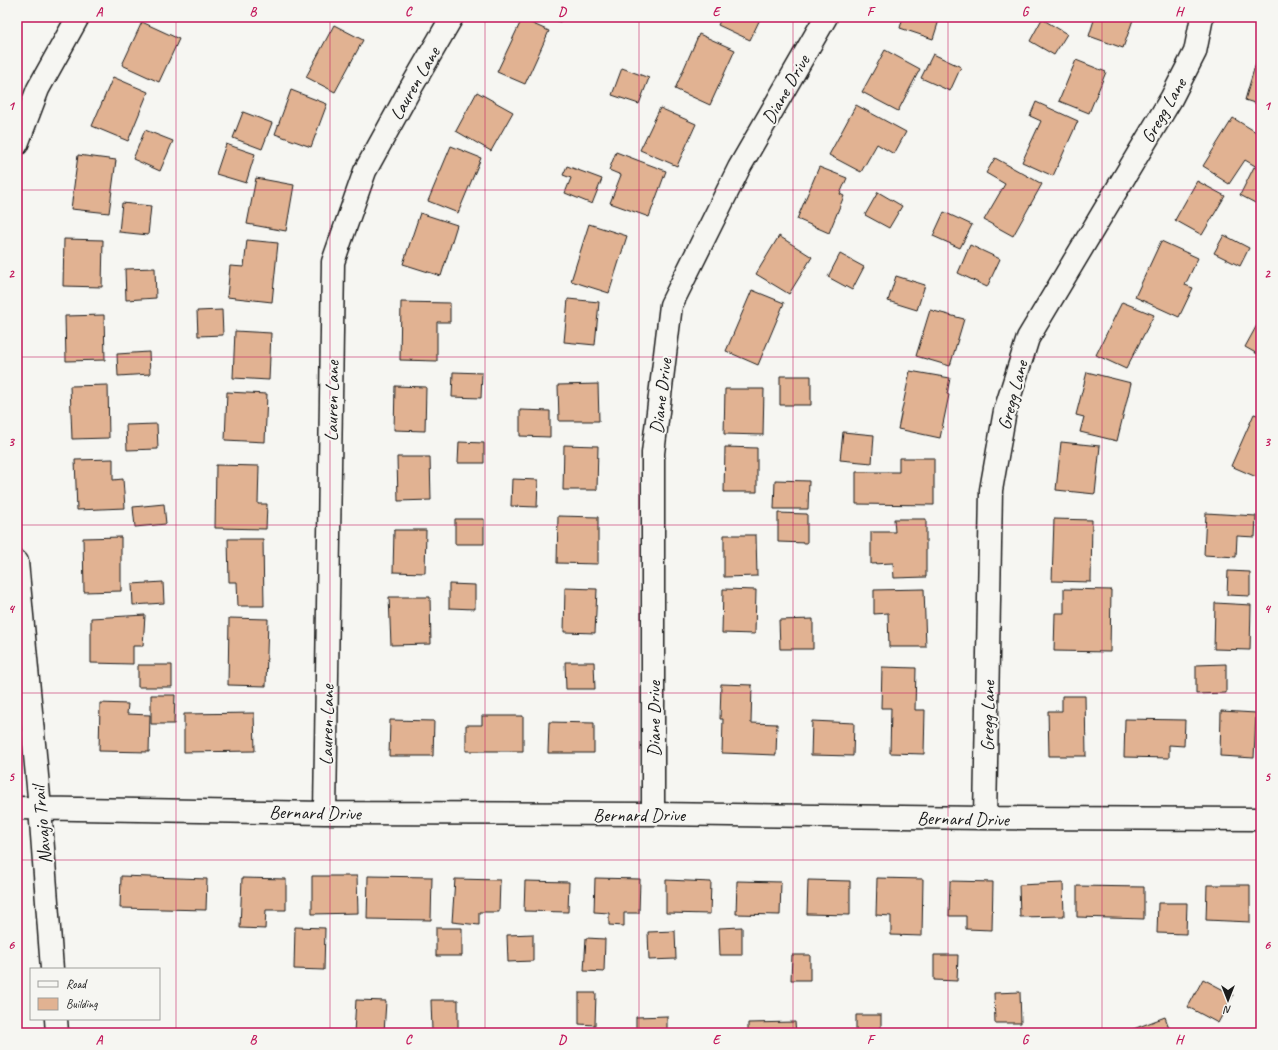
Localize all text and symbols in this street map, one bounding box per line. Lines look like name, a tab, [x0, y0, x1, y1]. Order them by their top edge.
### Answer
text: A	[96, 4, 104, 20]
text: B	[250, 4, 258, 20]
text: C	[405, 4, 413, 20]
text: D	[558, 4, 567, 20]
text: E	[713, 4, 722, 20]
text: F	[867, 4, 876, 20]
text: G	[1022, 4, 1030, 20]
text: H	[1175, 4, 1185, 20]
street label: Lauren Lane	[384, 41, 446, 124]
street label: Diane Drive	[757, 49, 816, 128]
street label: Gregg Lane	[1136, 72, 1193, 147]
text: 1	[8, 98, 16, 114]
text: 1	[1264, 98, 1272, 114]
text: 2	[8, 266, 15, 282]
text: 2	[1264, 266, 1271, 282]
street label: Diane Drive	[644, 355, 678, 435]
street label: Gregg Lane	[992, 356, 1034, 433]
street label: Lauren Lane	[319, 359, 345, 442]
text: 3	[8, 434, 15, 450]
text: 3	[1264, 434, 1271, 450]
text: 4	[8, 601, 16, 617]
text: 4	[1264, 601, 1272, 617]
street label: Diane Drive	[642, 679, 666, 757]
street label: Gregg Lane	[975, 679, 1001, 752]
street label: Lauren Lane	[314, 683, 340, 766]
text: 5	[8, 769, 15, 785]
text: 5	[1264, 769, 1271, 785]
street label: Navajo Trail	[26, 781, 57, 865]
street label: Bernard Drive	[269, 800, 363, 826]
street label: Bernard Drive	[593, 803, 687, 827]
street label: Bernard Drive	[917, 806, 1011, 832]
text: 6	[8, 937, 15, 953]
text: 6	[1264, 937, 1271, 953]
legend	[30, 968, 160, 1020]
text: Road	[66, 976, 88, 992]
north arrow	[1208, 980, 1248, 1020]
text: Building	[66, 996, 98, 1012]
text: N	[1222, 1003, 1231, 1017]
text: A	[96, 1032, 104, 1048]
text: B	[250, 1032, 258, 1048]
text: C	[405, 1032, 413, 1048]
text: D	[558, 1032, 567, 1048]
text: E	[713, 1032, 722, 1048]
text: F	[867, 1032, 876, 1048]
text: G	[1022, 1032, 1030, 1048]
text: H	[1175, 1032, 1185, 1048]

